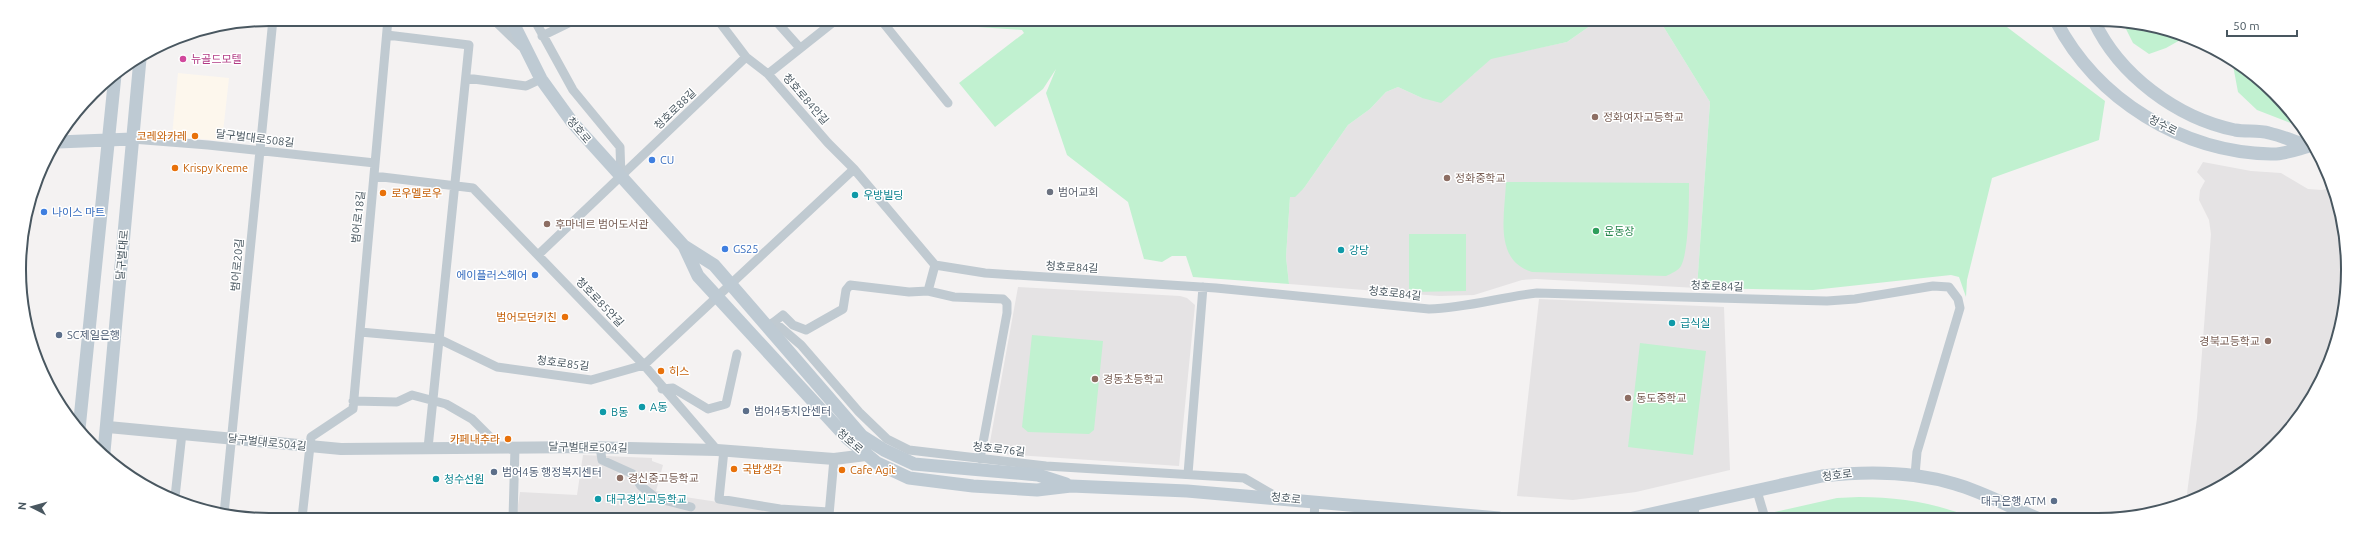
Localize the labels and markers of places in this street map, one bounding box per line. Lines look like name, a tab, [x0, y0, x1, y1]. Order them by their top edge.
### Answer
place label: 뉴골드모텔	[191, 53, 242, 65]
marker: 뉴골드모텔	[178, 54, 188, 64]
place label: 정화여자고등학교	[1603, 111, 1684, 123]
marker: 정화여자고등학교	[1590, 112, 1600, 122]
place label: 코레와카레	[136, 130, 187, 142]
marker: 코레와카레	[190, 131, 200, 141]
place label: CU	[660, 154, 674, 166]
marker: CU	[647, 155, 657, 165]
place label: Krispy Kreme	[183, 162, 248, 174]
marker: Krispy Kreme	[170, 163, 180, 173]
place label: 정화중학교	[1455, 172, 1506, 184]
marker: 정화중학교	[1442, 173, 1452, 183]
place label: 범어교회	[1058, 186, 1098, 198]
place label: 로우멜로우	[391, 187, 442, 199]
marker: 범어교회	[1045, 187, 1055, 197]
marker: 로우멜로우	[378, 188, 388, 198]
place label: 우방빌딩	[863, 189, 903, 201]
marker: 우방빌딩	[850, 190, 860, 200]
place label: 나이스 마트	[52, 206, 105, 218]
marker: 나이스 마트	[39, 207, 49, 217]
place label: 후마네르 범어도서관	[555, 218, 649, 230]
marker: 후마네르 범어도서관	[542, 219, 552, 229]
place label: 운동장	[1604, 225, 1634, 237]
marker: 운동장	[1591, 226, 1601, 236]
place label: GS25	[733, 243, 758, 255]
marker: GS25	[720, 244, 730, 254]
place label: 강당	[1349, 244, 1369, 256]
marker: 강당	[1336, 245, 1346, 255]
place label: 에이플러스헤어	[456, 269, 527, 281]
marker: 에이플러스헤어	[530, 270, 540, 280]
place label: 범어모던키친	[496, 311, 557, 323]
marker: 범어모던키친	[560, 312, 570, 322]
place label: 급식실	[1680, 317, 1710, 329]
marker: 급식실	[1667, 318, 1677, 328]
place label: SC제일은행	[67, 329, 120, 341]
marker: SC제일은행	[54, 330, 64, 340]
place label: 경북고등학교	[2199, 335, 2260, 347]
marker: 경북고등학교	[2263, 336, 2273, 346]
place label: 히스	[669, 365, 689, 377]
marker: 히스	[656, 366, 666, 376]
place label: 경동초등학교	[1103, 373, 1164, 385]
marker: 경동초등학교	[1090, 374, 1100, 384]
place label: 동도중학교	[1636, 392, 1687, 404]
marker: 동도중학교	[1623, 393, 1633, 403]
place label: A동	[650, 401, 667, 413]
marker: A동	[637, 402, 647, 412]
place label: 범어4동치안센터	[754, 405, 831, 417]
place label: B동	[611, 406, 628, 418]
marker: 범어4동치안센터	[741, 406, 751, 416]
marker: B동	[598, 407, 608, 417]
place label: 카페내추라	[449, 433, 500, 445]
marker: 카페내추라	[503, 434, 513, 444]
place label: 국밥생각	[742, 463, 782, 475]
marker: 국밥생각	[729, 464, 739, 474]
place label: Cafe Agit	[850, 464, 896, 476]
marker: Cafe Agit	[837, 465, 847, 475]
place label: 범어4동 행정복지센터	[502, 466, 602, 478]
marker: 범어4동 행정복지센터	[489, 467, 499, 477]
place label: 경신중고등학교	[628, 472, 699, 484]
place label: 청수선원	[444, 473, 484, 485]
marker: 경신중고등학교	[615, 473, 625, 483]
marker: 청수선원	[431, 474, 441, 484]
place label: 대구경신고등학교	[606, 493, 687, 505]
marker: 대구경신고등학교	[593, 494, 603, 504]
place label: 대구은행 ATM	[1981, 495, 2046, 507]
marker: 대구은행 ATM	[2049, 496, 2059, 506]

